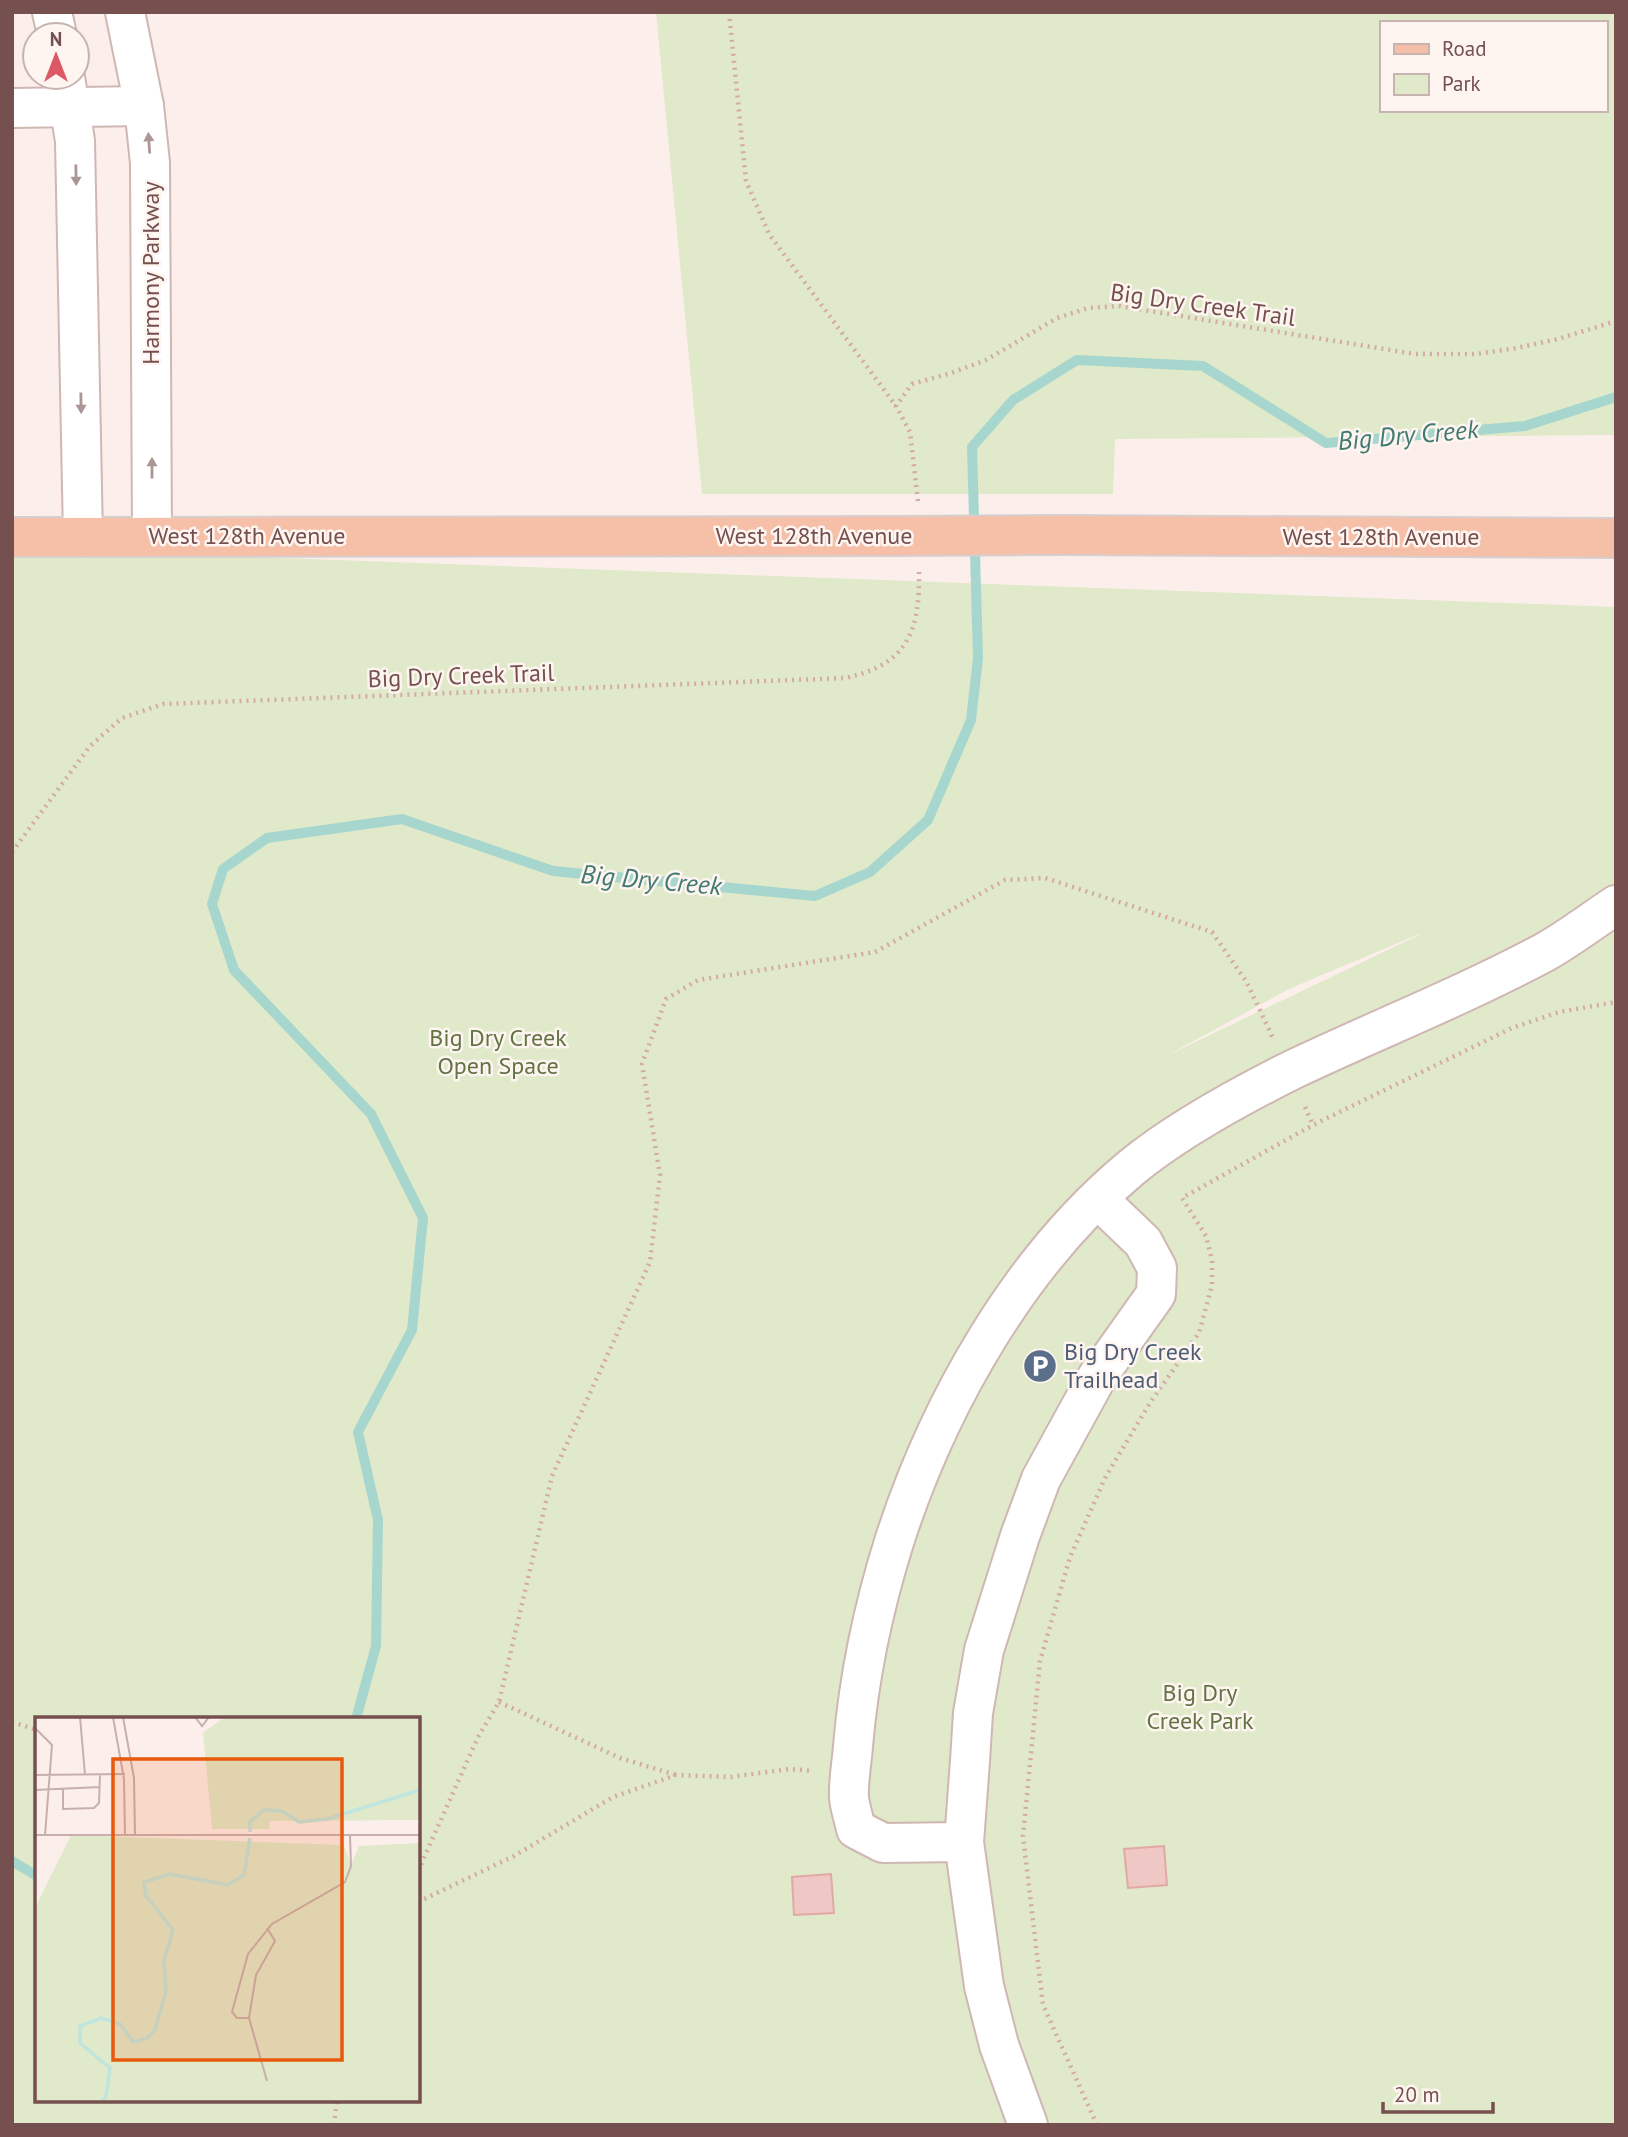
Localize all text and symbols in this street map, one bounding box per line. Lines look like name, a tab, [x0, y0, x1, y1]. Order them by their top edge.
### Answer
north arrow	[21, 21, 91, 91]
legend	[1380, 21, 1607, 112]
text: N	[50, 27, 62, 51]
text: Road	[1442, 35, 1486, 62]
text: Park	[1442, 70, 1481, 97]
one-way arrow	[143, 132, 154, 154]
one-way arrow	[70, 165, 81, 187]
street label: Harmony Parkway	[135, 181, 166, 365]
street label: Big Dry Creek Trail	[1108, 276, 1298, 333]
one-way arrow	[75, 392, 86, 414]
water label: Big Dry Creek	[1336, 412, 1481, 457]
one-way arrow	[146, 457, 158, 479]
street label: West 128th Avenue	[149, 520, 345, 551]
street label: West 128th Avenue	[716, 520, 912, 551]
street label: West 128th Avenue	[1283, 521, 1479, 552]
street label: Big Dry Creek Trail	[367, 657, 555, 694]
water label: Big Dry Creek	[579, 857, 724, 902]
park label: Big Dry Creek Open Space	[429, 1022, 567, 1081]
place label: Big Dry Creek Trailhead	[1064, 1336, 1202, 1395]
parking icon: Big Dry Creek Trailhead	[1021, 1347, 1059, 1385]
park label: Big Dry Creek Park	[1147, 1677, 1254, 1736]
inset map	[35, 1717, 420, 2102]
scale bar	[1383, 2070, 1493, 2114]
text: 20 m	[1394, 2081, 1440, 2108]

